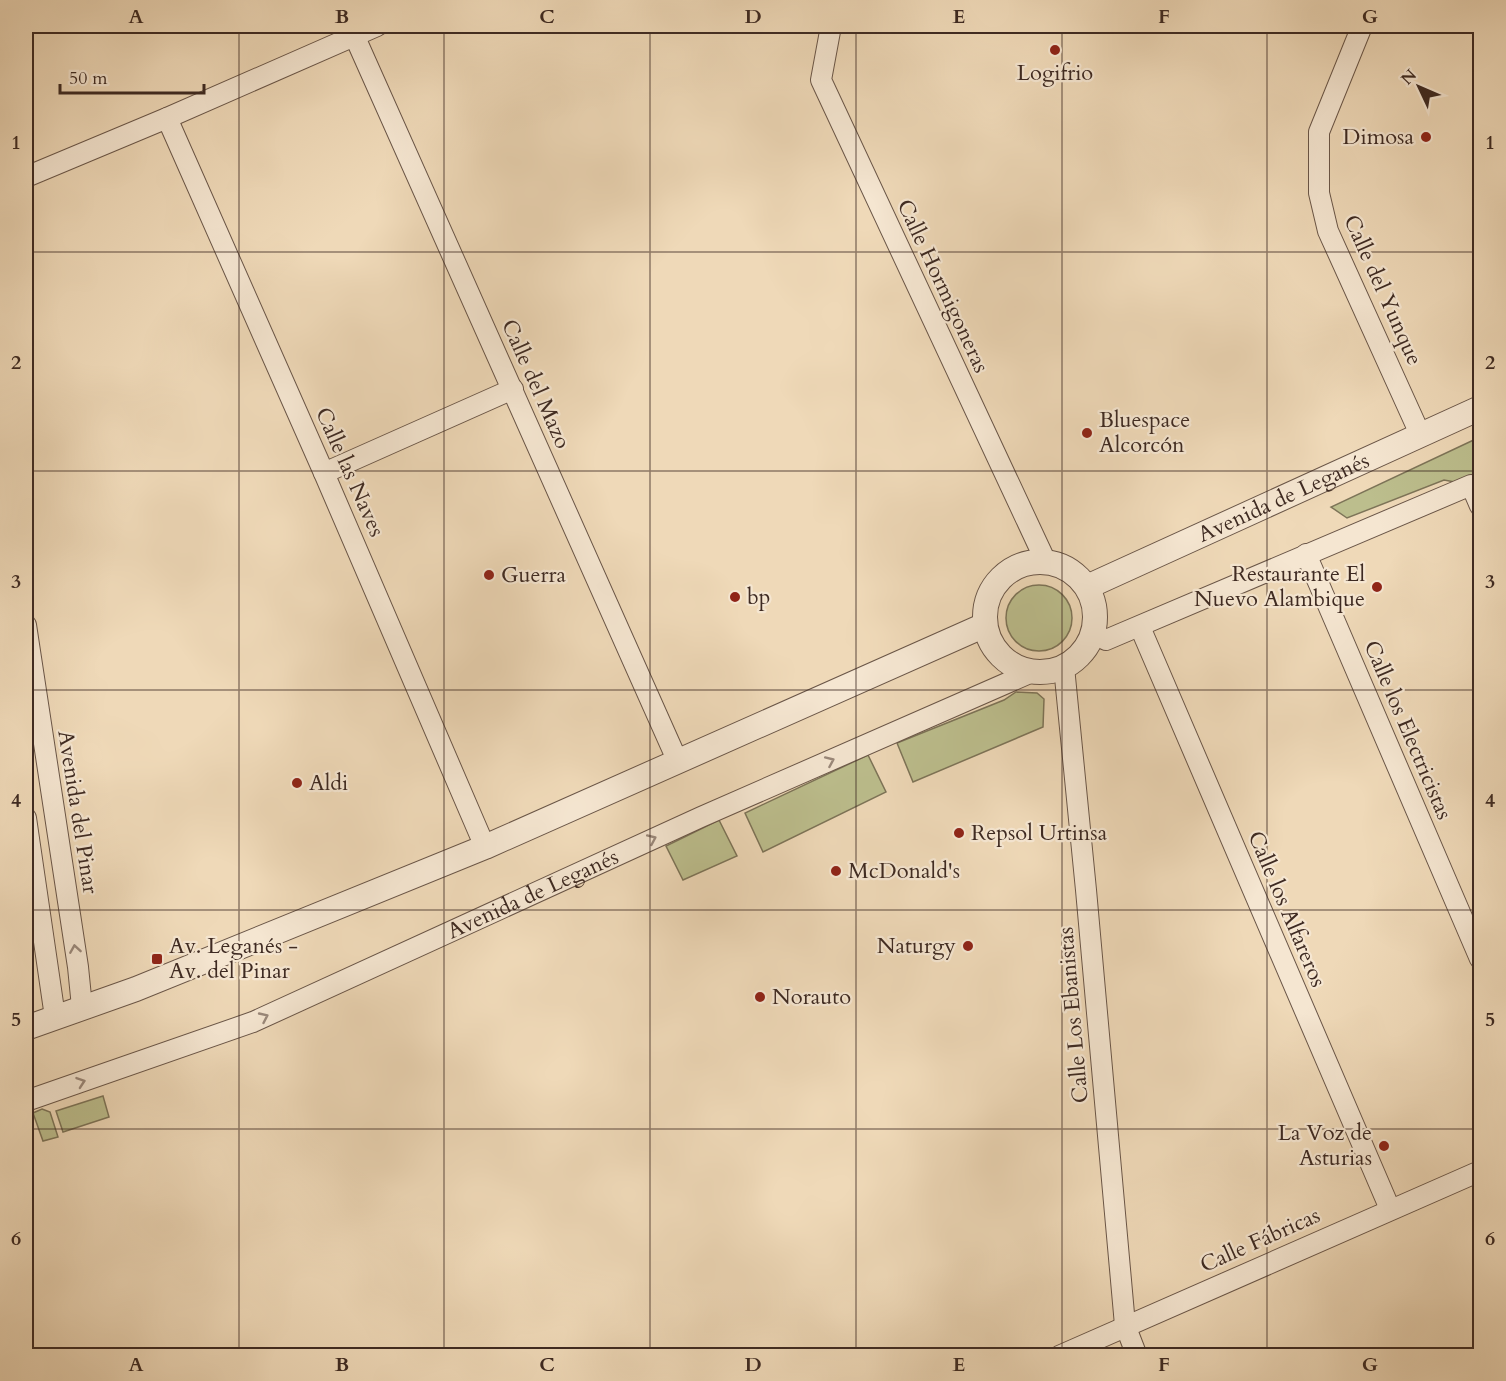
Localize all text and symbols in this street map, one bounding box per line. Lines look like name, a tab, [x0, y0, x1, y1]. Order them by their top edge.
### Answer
text: A	[128, 3, 144, 30]
text: B	[335, 3, 349, 30]
text: C	[539, 3, 555, 30]
text: D	[744, 3, 762, 30]
text: E	[953, 3, 965, 30]
text: F	[1158, 3, 1170, 30]
text: G	[1362, 3, 1378, 30]
marker: Logifrio	[1048, 43, 1062, 57]
scale bar	[60, 57, 204, 95]
north arrow	[1389, 57, 1449, 117]
place label: Logifrio	[1017, 58, 1093, 88]
text: N	[1396, 65, 1422, 90]
text: 50 m	[69, 66, 108, 91]
place label: Dimosa	[1343, 122, 1414, 152]
text: 1	[11, 129, 21, 156]
text: 1	[1485, 129, 1495, 156]
marker: Dimosa	[1419, 130, 1433, 144]
street label: Calle Hormigoneras	[890, 194, 996, 378]
street label: Calle del Yunque	[1336, 210, 1430, 370]
street label: Calle del Mazo	[494, 315, 578, 453]
text: 2	[11, 349, 21, 376]
text: 2	[1485, 349, 1495, 376]
street label: Calle las Naves	[308, 403, 392, 541]
place label: Bluespace Alcorcón	[1099, 405, 1190, 460]
marker: Bluespace Alcorcón	[1080, 426, 1094, 440]
street label: Avenida de Leganés	[1193, 445, 1374, 550]
place label: Restaurante El Nuevo Alambique	[1194, 559, 1365, 614]
place label: Guerra	[501, 560, 567, 590]
text: 3	[11, 568, 21, 595]
marker: Guerra	[482, 568, 496, 582]
text: 3	[1485, 568, 1495, 595]
marker: Restaurante El Nuevo Alambique	[1370, 580, 1384, 594]
place label: bp	[747, 582, 771, 612]
marker: bp	[728, 590, 742, 604]
street label: Calle los Electricistas	[1357, 636, 1459, 824]
street label: Avenida del Pinar	[50, 728, 106, 897]
one-way arrow	[824, 757, 835, 769]
place label: Aldi	[309, 768, 348, 798]
marker: Aldi	[290, 776, 304, 790]
text: 4	[11, 787, 21, 814]
text: 4	[1485, 787, 1495, 814]
place label: Repsol Urtinsa	[971, 818, 1108, 848]
marker: Repsol Urtinsa	[952, 826, 966, 840]
street label: Calle los Alfareros	[1241, 826, 1333, 992]
one-way arrow	[645, 834, 656, 846]
street label: Avenida de Leganés	[442, 842, 623, 946]
place label: McDonald's	[848, 856, 960, 886]
marker: McDonald's	[829, 864, 843, 878]
street label: Calle Los Ebanistas	[1050, 926, 1096, 1104]
place label: Av. Leganés - Av. del Pinar	[169, 931, 298, 986]
place label: Naturgy	[877, 931, 956, 961]
marker: Naturgy	[961, 939, 975, 953]
one-way arrow	[69, 945, 82, 955]
marker: Av. Leganés - Av. del Pinar	[150, 952, 164, 966]
place label: Norauto	[772, 982, 851, 1012]
marker: Norauto	[753, 990, 767, 1004]
text: 5	[11, 1006, 21, 1033]
text: 5	[1485, 1006, 1495, 1033]
one-way arrow	[258, 1012, 269, 1024]
one-way arrow	[75, 1077, 86, 1090]
place label: La Voz de Asturias	[1278, 1118, 1372, 1173]
marker: La Voz de Asturias	[1377, 1139, 1391, 1153]
street label: Calle Fábricas	[1195, 1200, 1325, 1280]
text: 6	[11, 1225, 21, 1252]
text: 6	[1485, 1225, 1495, 1252]
text: A	[128, 1351, 144, 1378]
text: B	[335, 1351, 349, 1378]
text: C	[539, 1351, 555, 1378]
text: D	[744, 1351, 762, 1378]
text: E	[953, 1351, 965, 1378]
text: F	[1158, 1351, 1170, 1378]
text: G	[1362, 1351, 1378, 1378]

